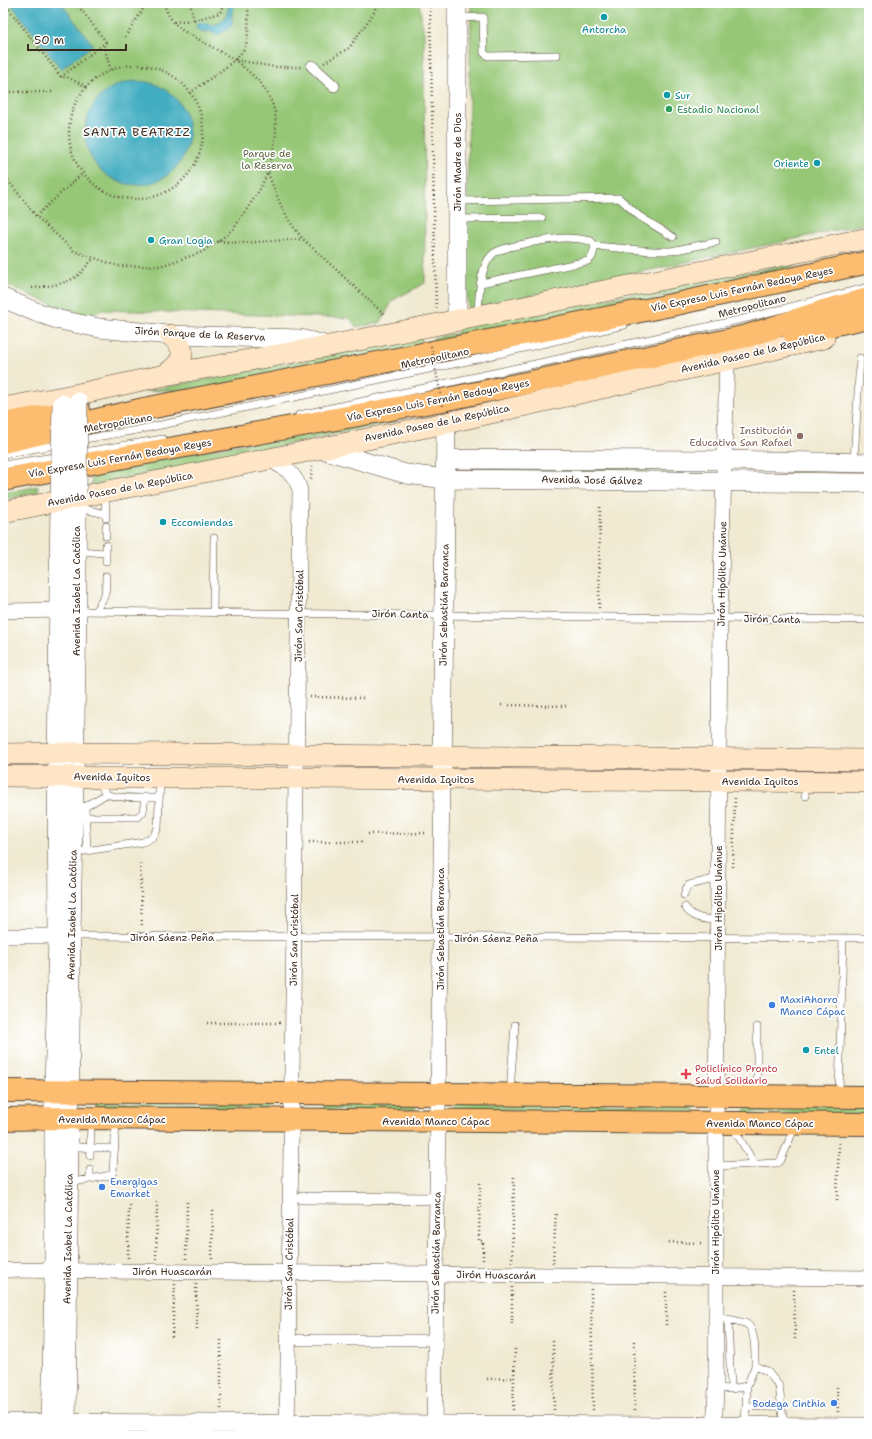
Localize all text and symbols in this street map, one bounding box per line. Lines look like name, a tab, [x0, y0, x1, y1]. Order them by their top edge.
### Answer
marker: Antorcha	[599, 12, 609, 22]
place label: Antorcha	[582, 23, 627, 36]
scale bar	[28, 26, 126, 52]
text: 50 m	[34, 32, 64, 48]
place label: Sur	[675, 89, 691, 102]
marker: Sur	[662, 90, 672, 100]
place label: Estadio Nacional	[677, 103, 759, 116]
marker: Estadio Nacional	[664, 104, 674, 114]
street label: Jirón Madre de Dios	[451, 112, 464, 212]
district label: SANTA BEATRIZ	[83, 124, 191, 140]
park label: Parque de la Reserva	[241, 147, 293, 172]
place label: Oriente	[773, 157, 809, 170]
marker: Oriente	[812, 158, 822, 168]
place label: Gran Logia	[159, 234, 213, 247]
marker: Gran Logia	[146, 235, 156, 245]
street label: Vía Expresa Luis Fernán Bedoya Reyes	[650, 263, 834, 315]
street label: Metropolitano	[717, 291, 787, 321]
street label: Jirón Parque de la Reserva	[134, 324, 266, 344]
street label: Avenida Paseo de la República	[679, 330, 827, 376]
street label: Metropolitano	[400, 344, 470, 372]
street label: Vía Expresa Luis Fernán Bedoya Reyes	[346, 376, 531, 424]
street label: Avenida Paseo de la República	[363, 401, 511, 445]
street label: Metropolitano	[83, 411, 153, 435]
place label: Institución Educativa San Rafael	[690, 424, 792, 449]
marker: Institución Educativa San Rafael	[795, 431, 805, 441]
street label: Vía Expresa Luis Fernán Bedoya Reyes	[27, 435, 213, 481]
street label: Avenida Paseo de la República	[46, 468, 195, 510]
street label: Avenida José Gálvez	[541, 473, 643, 487]
place label: Eccomiendas	[171, 516, 233, 529]
marker: Eccomiendas	[158, 517, 168, 527]
street label: Jirón Hipólito Unánue	[715, 521, 729, 627]
street label: Avenida Isabel La Católica	[70, 525, 83, 656]
street label: Jirón Sebastián Barranca	[436, 543, 452, 666]
street label: Jirón San Cristóbal	[292, 570, 306, 662]
street label: Jirón Canta	[371, 607, 429, 621]
street label: Jirón Canta	[743, 612, 801, 626]
street label: Avenida Iquitos	[73, 770, 151, 784]
street label: Avenida Iquitos	[398, 773, 475, 786]
street label: Avenida Iquitos	[722, 775, 799, 788]
street label: Jirón Hipólito Unánue	[712, 845, 725, 951]
street label: Avenida Isabel La Católica	[64, 849, 80, 980]
street label: Jirón Sebastián Barranca	[434, 867, 447, 990]
street label: Jirón San Cristóbal	[287, 894, 301, 986]
street label: Jirón Sáenz Peña	[130, 931, 215, 944]
street label: Jirón Sáenz Peña	[454, 932, 539, 945]
place label: MaxiAhorro Manco Cápac	[780, 993, 845, 1018]
marker: MaxiAhorro Manco Cápac	[767, 1000, 777, 1010]
place label: Entel	[814, 1044, 839, 1057]
marker: Entel	[801, 1045, 811, 1055]
place label: Policlínico Pronto Salud Solidario	[695, 1062, 778, 1087]
marker: Policlínico Pronto Salud Solidario	[680, 1068, 692, 1080]
street label: Avenida Manco Cápac	[58, 1113, 166, 1126]
street label: Avenida Manco Cápac	[382, 1115, 490, 1128]
street label: Avenida Manco Cápac	[706, 1117, 814, 1130]
street label: Jirón Hipólito Unánue	[709, 1169, 722, 1275]
street label: Avenida Isabel La Católica	[60, 1173, 76, 1304]
place label: Energigas Emarket	[110, 1175, 158, 1200]
marker: Energigas Emarket	[97, 1182, 107, 1192]
street label: Jirón Sebastián Barranca	[428, 1191, 444, 1314]
street label: Jirón San Cristóbal	[282, 1218, 296, 1310]
street label: Jirón Huascarán	[132, 1265, 212, 1278]
street label: Jirón Huascarán	[456, 1268, 536, 1282]
place label: Bodega Cinthia	[753, 1397, 827, 1410]
marker: Bodega Cinthia	[829, 1398, 839, 1408]

